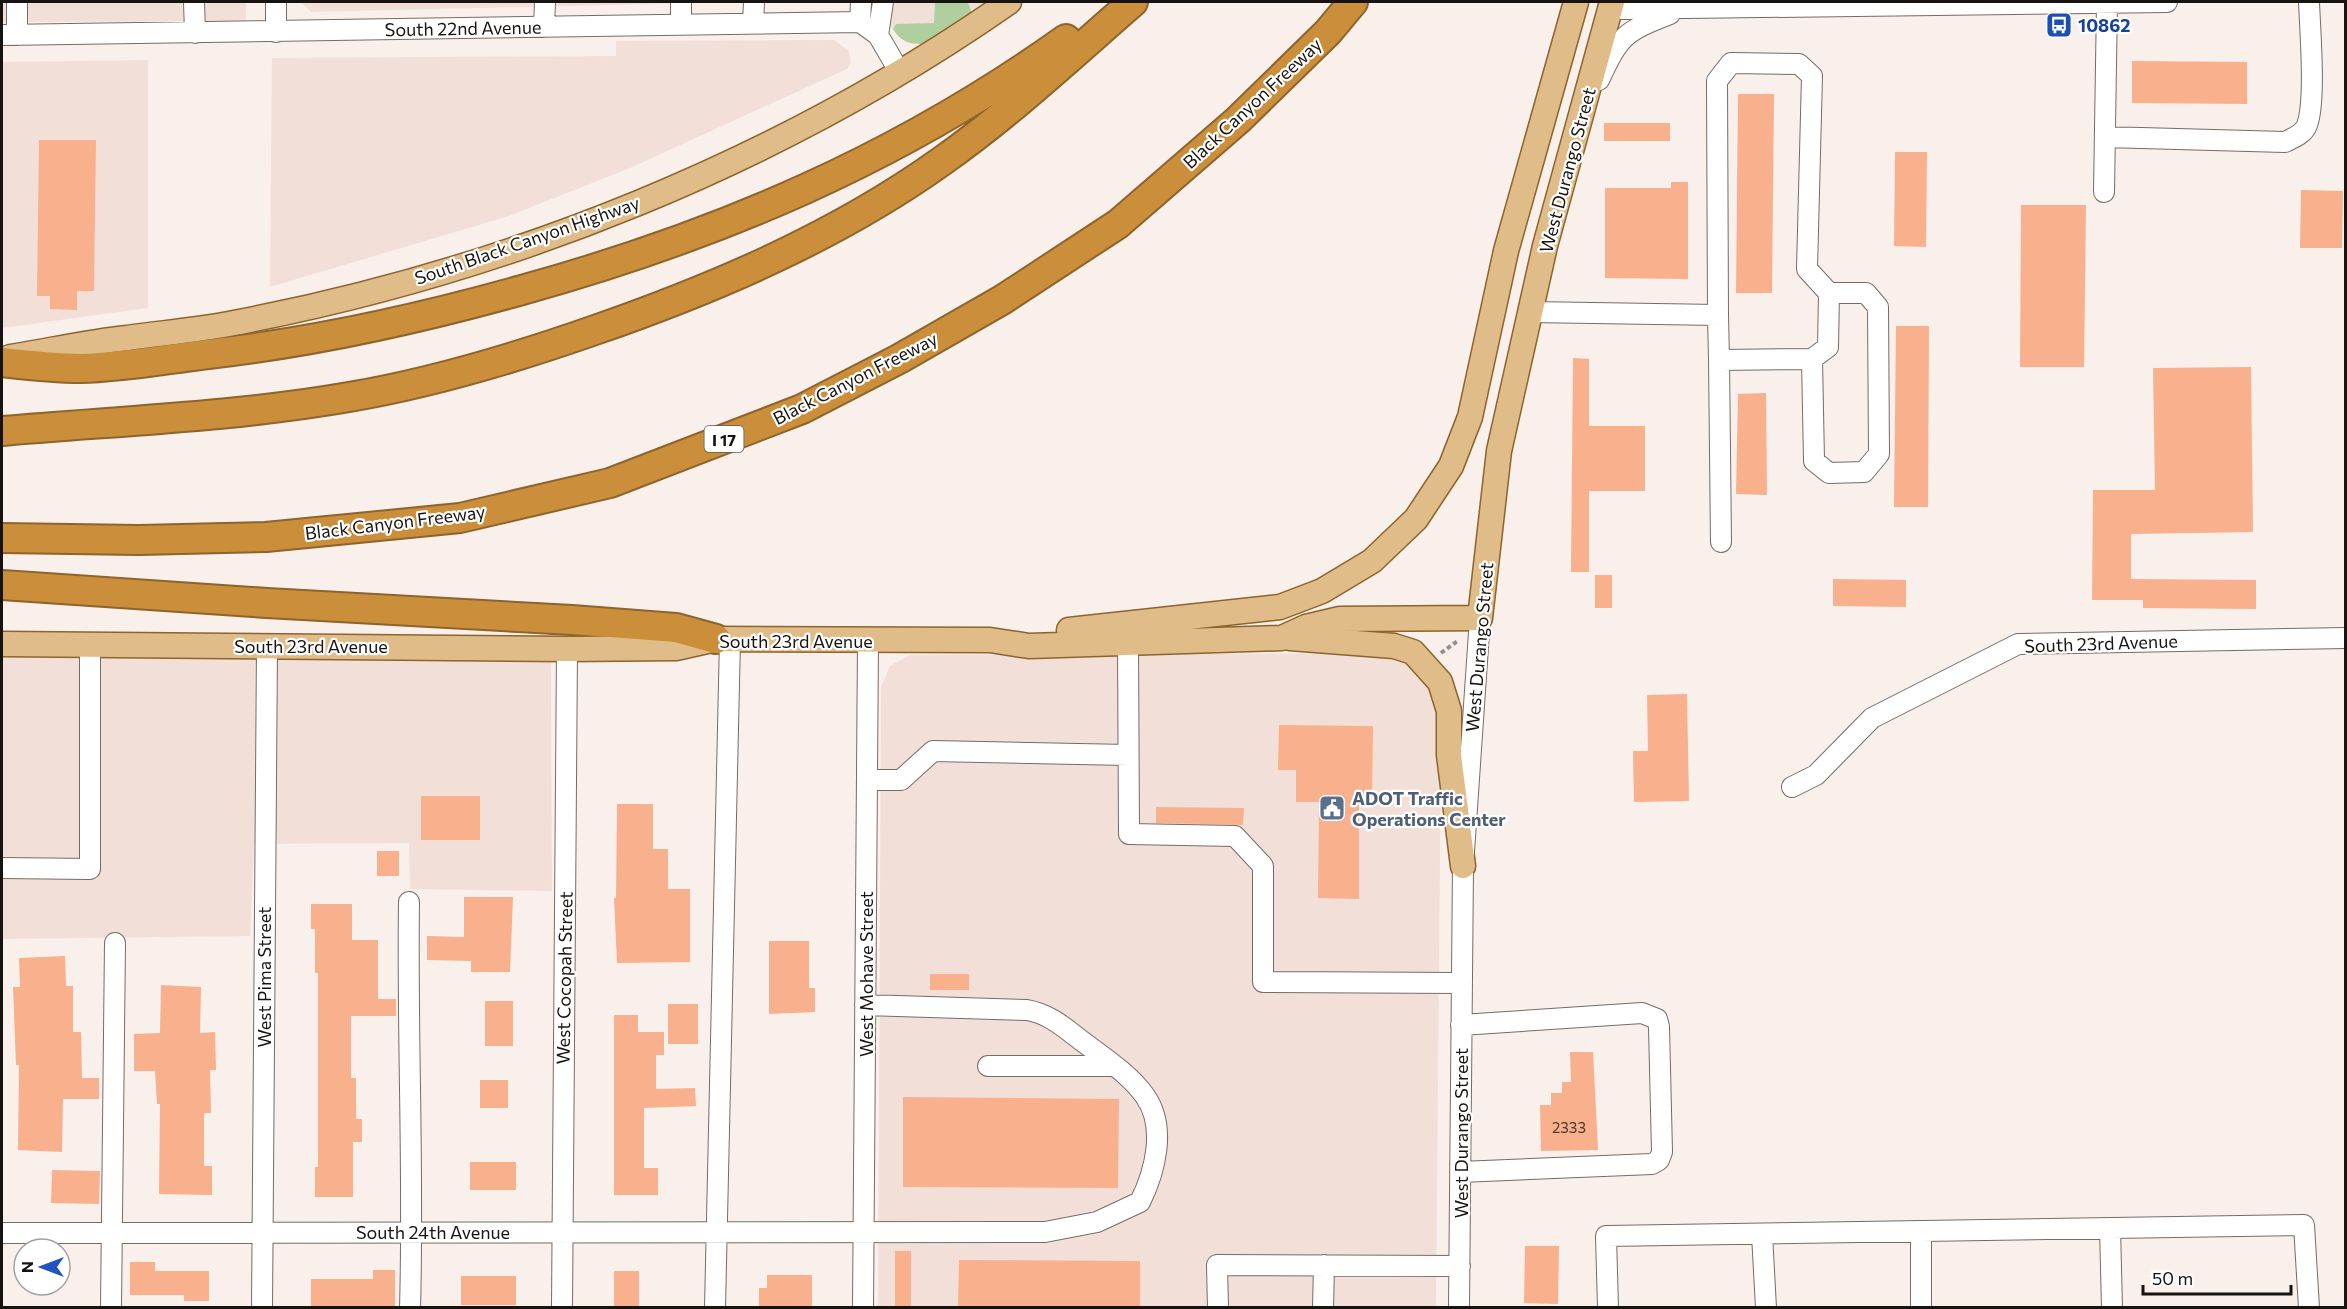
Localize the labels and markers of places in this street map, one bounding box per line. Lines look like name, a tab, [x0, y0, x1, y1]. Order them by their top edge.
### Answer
bus stop icon: 10862	[2044, 10, 2074, 40]
place label: 10862	[2078, 14, 2130, 36]
place label: ADOT Traffic Operations Center	[1352, 787, 1506, 830]
public building icon: ADOT Traffic Operations Center	[1317, 793, 1347, 823]

